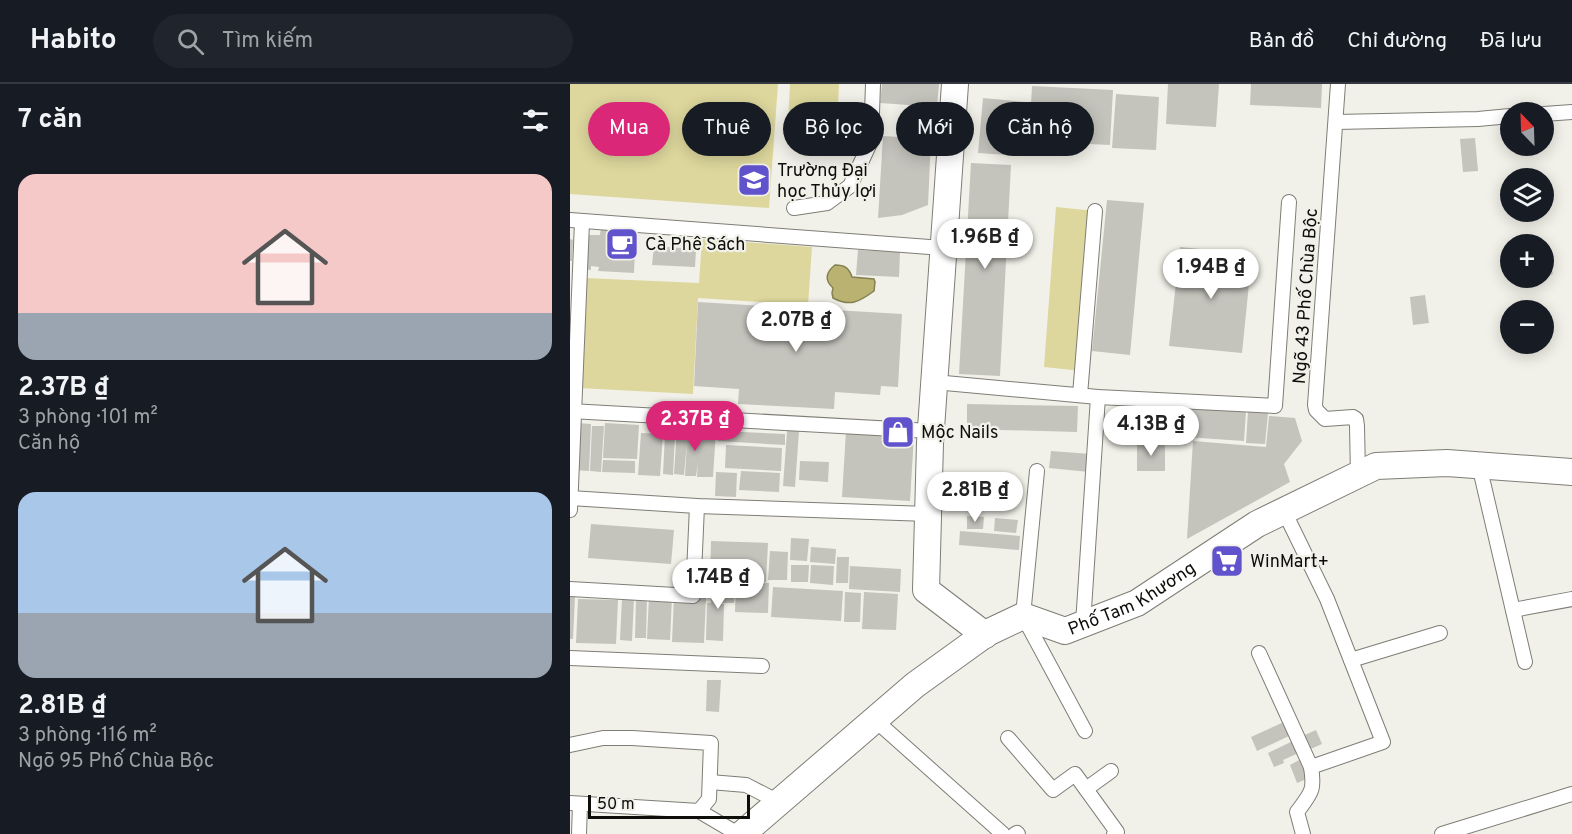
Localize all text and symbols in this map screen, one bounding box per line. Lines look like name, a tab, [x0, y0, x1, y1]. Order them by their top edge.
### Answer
search box	[153, 14, 573, 68]
text: Habito	[30, 23, 117, 59]
icon: search	[174, 25, 207, 58]
text: Tìm kiếm	[222, 28, 313, 55]
text: Bản đồ	[1249, 28, 1314, 55]
text: Chỉ đường	[1347, 28, 1447, 55]
text: Đã lưu	[1480, 28, 1542, 55]
chip: Mua	[588, 102, 670, 156]
chip: Thuê	[682, 102, 771, 156]
chip: Bộ lọc	[783, 102, 884, 156]
chip: Mới	[896, 102, 974, 156]
chip: Căn hộ	[986, 102, 1094, 156]
north arrow	[1500, 102, 1554, 156]
map controls	[1500, 102, 1554, 354]
text: 7 căn	[18, 104, 82, 137]
icon: filters	[519, 104, 552, 137]
place label: Trường Đại học Thủy lợi	[777, 160, 876, 204]
school or university icon: Trường Đại học Thủy lợi	[736, 162, 772, 198]
button: layers	[1500, 168, 1554, 222]
street label: Ngõ 43 Phố Chùa Bộc	[1288, 207, 1324, 385]
icon: home	[231, 213, 339, 321]
pin: 1.96B ₫	[930, 219, 1040, 270]
text: 1.96B ₫	[951, 225, 1019, 251]
cafe icon: Cà Phê Sách	[604, 226, 640, 262]
place label: Cà Phê Sách	[645, 234, 746, 257]
button: +	[1500, 234, 1554, 288]
pin: 1.94B ₫	[1156, 249, 1266, 300]
text: 1.94B ₫	[1177, 255, 1245, 281]
button: −	[1500, 300, 1554, 354]
pin: 2.07B ₫	[741, 302, 851, 353]
text: 2.07B ₫	[761, 308, 831, 334]
text: 2.37B ₫	[18, 372, 109, 405]
pin: 2.37B ₫	[640, 401, 750, 452]
text: 3 phòng · 101 m²	[18, 405, 158, 431]
pin: 4.13B ₫	[1096, 406, 1206, 457]
text: 2.37B ₫	[660, 407, 730, 433]
text: 4.13B ₫	[1117, 412, 1185, 438]
shop icon: Mộc Nails	[880, 414, 916, 450]
place label: Mộc Nails	[921, 422, 998, 445]
text: Căn hộ	[18, 431, 80, 457]
pin: 2.81B ₫	[920, 472, 1030, 523]
text: 2.81B ₫	[941, 478, 1009, 504]
icon: home	[231, 531, 339, 639]
supermarket icon: WinMart+	[1209, 543, 1245, 579]
place label: WinMart+	[1250, 551, 1329, 574]
street label: Phố Tam Khương	[1065, 557, 1201, 642]
pin: 1.74B ₫	[663, 559, 773, 610]
text: 1.74B ₫	[686, 565, 750, 591]
text: 2.81B ₫	[18, 690, 106, 723]
text: 3 phòng · 116 m²	[18, 723, 157, 749]
text: Ngõ 95 Phố Chùa Bộc	[18, 749, 214, 775]
scale bar	[588, 792, 750, 820]
text: 50 m	[597, 795, 635, 815]

